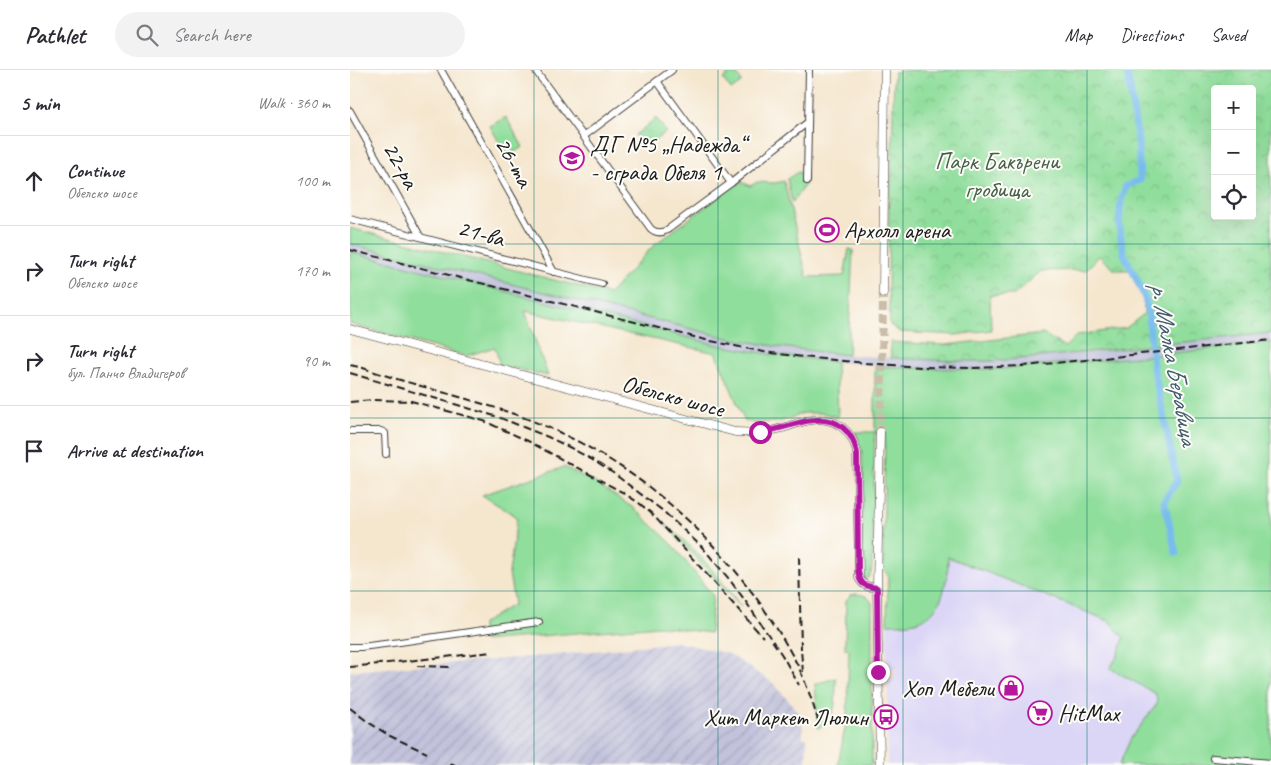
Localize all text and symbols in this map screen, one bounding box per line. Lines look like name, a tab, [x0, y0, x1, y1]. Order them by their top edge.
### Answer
search box	[115, 12, 465, 57]
text: Pathlet	[25, 20, 85, 50]
icon: search	[133, 21, 161, 49]
text: Search here	[173, 23, 251, 47]
text: Map	[1065, 24, 1092, 46]
text: Directions	[1120, 24, 1183, 46]
text: Saved	[1211, 24, 1246, 46]
map controls	[1211, 85, 1256, 220]
button: +	[1211, 85, 1256, 130]
text: 5 min	[20, 90, 60, 116]
text: Walk · 360 m	[258, 93, 330, 113]
place label: ДГ №5 „Надежда“ - сграда Обеля 1	[590, 129, 751, 187]
button: −	[1211, 130, 1256, 175]
street label: 26-та	[488, 132, 541, 194]
street label: 22-ра	[376, 136, 427, 195]
school or university icon: ДГ №5 „Надежда“ - сграда Обеля 1	[559, 145, 585, 171]
park label: Парк Бакърени гробища	[935, 146, 1061, 204]
text: Continue	[67, 159, 124, 183]
icon: ahead	[20, 167, 48, 195]
text: 100 m	[296, 171, 330, 191]
button: locate	[1211, 175, 1256, 220]
text: Обелско шосе	[67, 183, 137, 203]
street label: 21-ва	[454, 212, 509, 254]
place label: Архолл арена	[844, 215, 952, 245]
sports icon: Архолл арена	[814, 217, 840, 243]
text: Turn right	[67, 249, 134, 273]
icon: right	[20, 257, 48, 285]
text: 170 m	[296, 261, 330, 281]
text: Обелско шосе	[67, 273, 137, 293]
water label: р. Малка Беравица	[1142, 279, 1206, 450]
text: Turn right	[67, 339, 134, 363]
icon: right	[20, 347, 48, 375]
text: 90 m	[303, 351, 330, 371]
text: бул. Панчо Владигеров	[67, 363, 184, 383]
street label: Обелско шосе	[619, 368, 729, 425]
route start	[749, 421, 772, 444]
icon: arrive	[20, 437, 48, 465]
text: Arrive at destination	[67, 439, 203, 463]
route end	[867, 661, 890, 684]
place label: Хоп Мебели	[903, 673, 996, 703]
shop icon: Хоп Мебели	[998, 675, 1024, 701]
place label: HitMax	[1058, 698, 1121, 728]
supermarket icon: HitMax	[1027, 700, 1053, 726]
place label: Хит Маркет Люлин	[704, 702, 870, 732]
bus stop icon: Хит Маркет Люлин	[873, 704, 899, 730]

